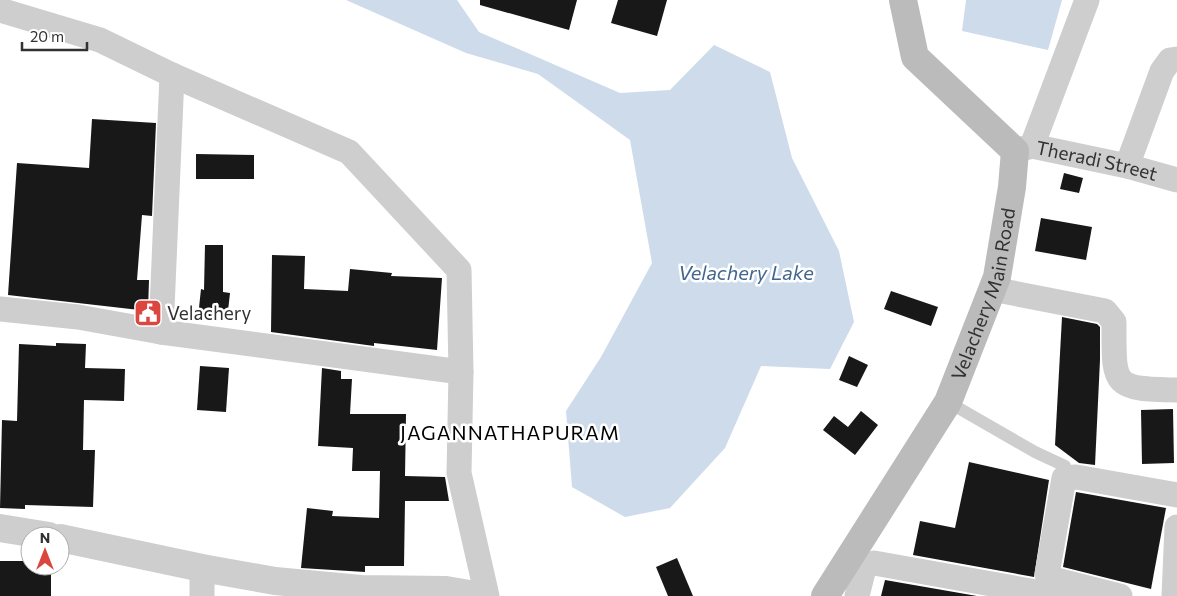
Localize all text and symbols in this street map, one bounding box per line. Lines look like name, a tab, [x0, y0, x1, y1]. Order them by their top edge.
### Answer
scale bar	[22, 20, 88, 52]
text: 20 m	[30, 27, 64, 45]
street label: Theradi Street	[1034, 135, 1160, 185]
street label: Velachery Main Road	[946, 206, 1019, 383]
water label: Velachery Lake	[678, 260, 814, 284]
public building icon: Velachery	[133, 298, 163, 328]
place label: Velachery	[167, 301, 251, 324]
district label: JAGANNATHAPURAM	[400, 420, 620, 444]
north arrow	[20, 526, 70, 576]
text: N	[40, 529, 50, 546]

